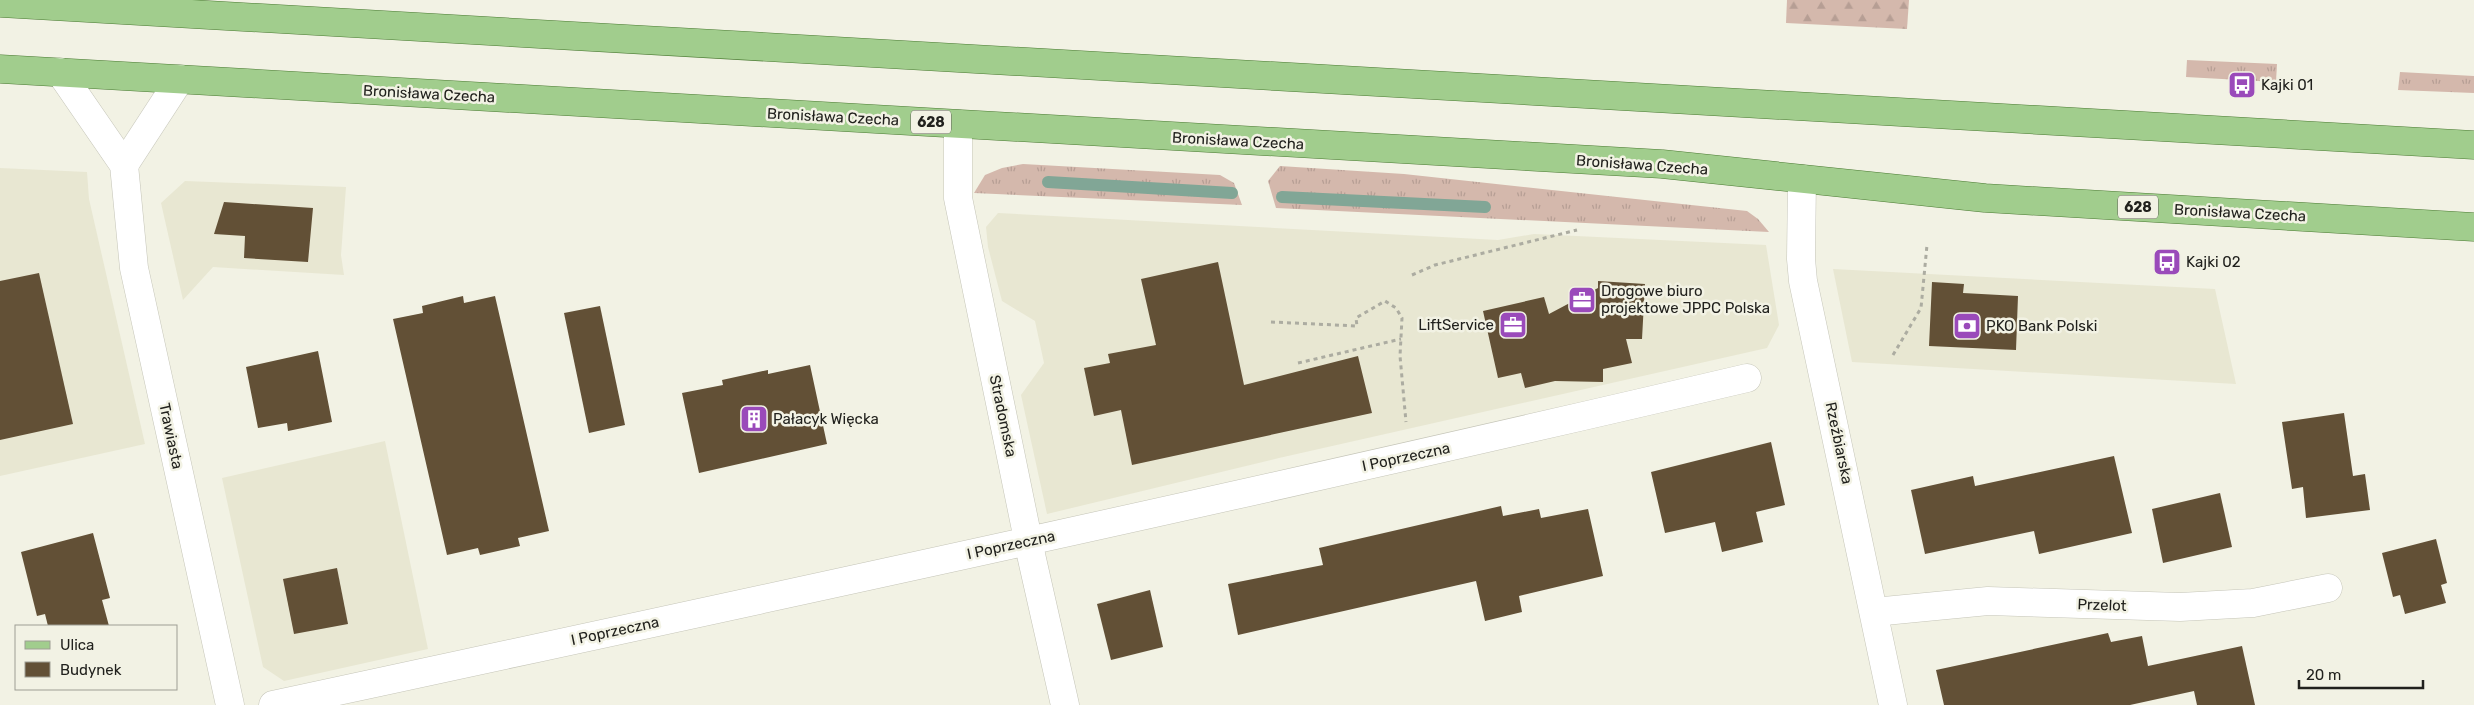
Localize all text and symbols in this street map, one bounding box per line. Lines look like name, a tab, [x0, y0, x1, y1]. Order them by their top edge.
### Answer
bus stop icon: Kajki 01	[2227, 70, 2257, 100]
place label: Kajki 01	[2261, 76, 2313, 94]
street label: Bronisława Czecha	[362, 82, 496, 106]
street label: Bronisława Czecha	[766, 105, 900, 129]
road number: 628	[911, 110, 951, 134]
street label: Bronisława Czecha	[1171, 129, 1305, 153]
street label: Bronisława Czecha	[1575, 151, 1709, 179]
road number: 628	[2118, 196, 2158, 218]
street label: Bronisława Czecha	[2173, 201, 2307, 225]
bus stop icon: Kajki 02	[2152, 247, 2182, 277]
place label: Kajki 02	[2186, 253, 2241, 271]
place label: Drogowe biuro projektowe JPPC Polska	[1601, 282, 1770, 317]
office icon: Drogowe biuro projektowe JPPC Polska	[1567, 285, 1597, 315]
office icon: LiftService	[1498, 310, 1528, 340]
bank icon: PKO Bank Polski	[1952, 311, 1982, 341]
place label: LiftService	[1418, 316, 1494, 334]
place label: PKO Bank Polski	[1986, 317, 2097, 335]
street label: Stradomska	[986, 373, 1020, 459]
street label: Rzeźbiarska	[1822, 400, 1856, 486]
street label: Trawiasta	[155, 401, 187, 471]
building icon: Pałacyk Więcka	[739, 404, 769, 434]
place label: Pałacyk Więcka	[773, 410, 879, 428]
street label: I Poprzeczna	[1360, 439, 1452, 475]
street label: I Poprzeczna	[965, 527, 1057, 563]
street label: Przelot	[2077, 595, 2127, 615]
street label: I Poprzeczna	[569, 613, 661, 649]
legend	[15, 625, 178, 690]
text: Ulica	[60, 636, 94, 654]
scale bar	[2299, 658, 2423, 690]
text: Budynek	[60, 661, 122, 679]
text: 20 m	[2306, 666, 2341, 684]

